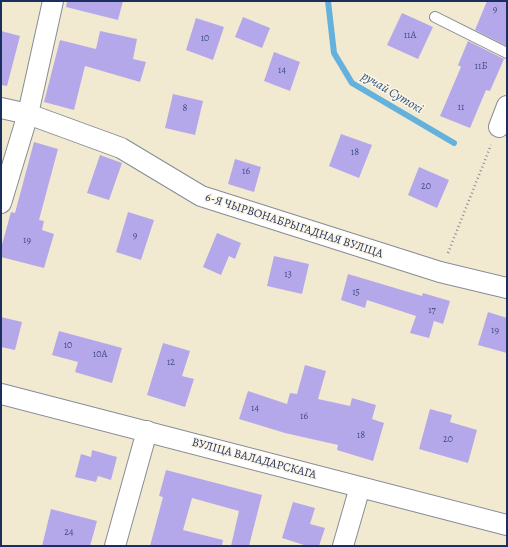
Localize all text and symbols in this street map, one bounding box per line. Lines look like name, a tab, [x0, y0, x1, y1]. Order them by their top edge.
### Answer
house number: 9	[493, 4, 497, 16]
house number: 11А	[404, 30, 416, 42]
house number: 10	[201, 33, 209, 45]
house number: 11Б	[475, 61, 487, 73]
house number: 14	[278, 65, 286, 77]
water label: ручай Сутокі	[358, 69, 426, 117]
house number: 11	[458, 102, 464, 114]
house number: 8	[183, 103, 187, 115]
house number: 18	[351, 147, 359, 159]
house number: 16	[242, 166, 250, 178]
house number: 20	[421, 181, 431, 193]
street label: 6-Я ЧЫРВОНАБРЫГАДНАЯ ВУЛІЦА	[203, 190, 385, 262]
house number: 9	[133, 230, 137, 242]
house number: 19	[23, 235, 31, 247]
house number: 13	[284, 269, 292, 281]
house number: 15	[352, 287, 360, 299]
house number: 17	[428, 305, 436, 317]
house number: 19	[491, 325, 499, 337]
house number: 10	[64, 340, 72, 352]
house number: 10А	[93, 349, 107, 361]
house number: 12	[167, 357, 175, 369]
house number: 14	[251, 403, 259, 415]
house number: 16	[300, 411, 308, 423]
house number: 18	[357, 430, 365, 442]
house number: 20	[443, 434, 453, 446]
street label: ВУЛІЦА ВАЛАДАРСКАГА	[190, 435, 318, 483]
house number: 24	[64, 527, 74, 539]

